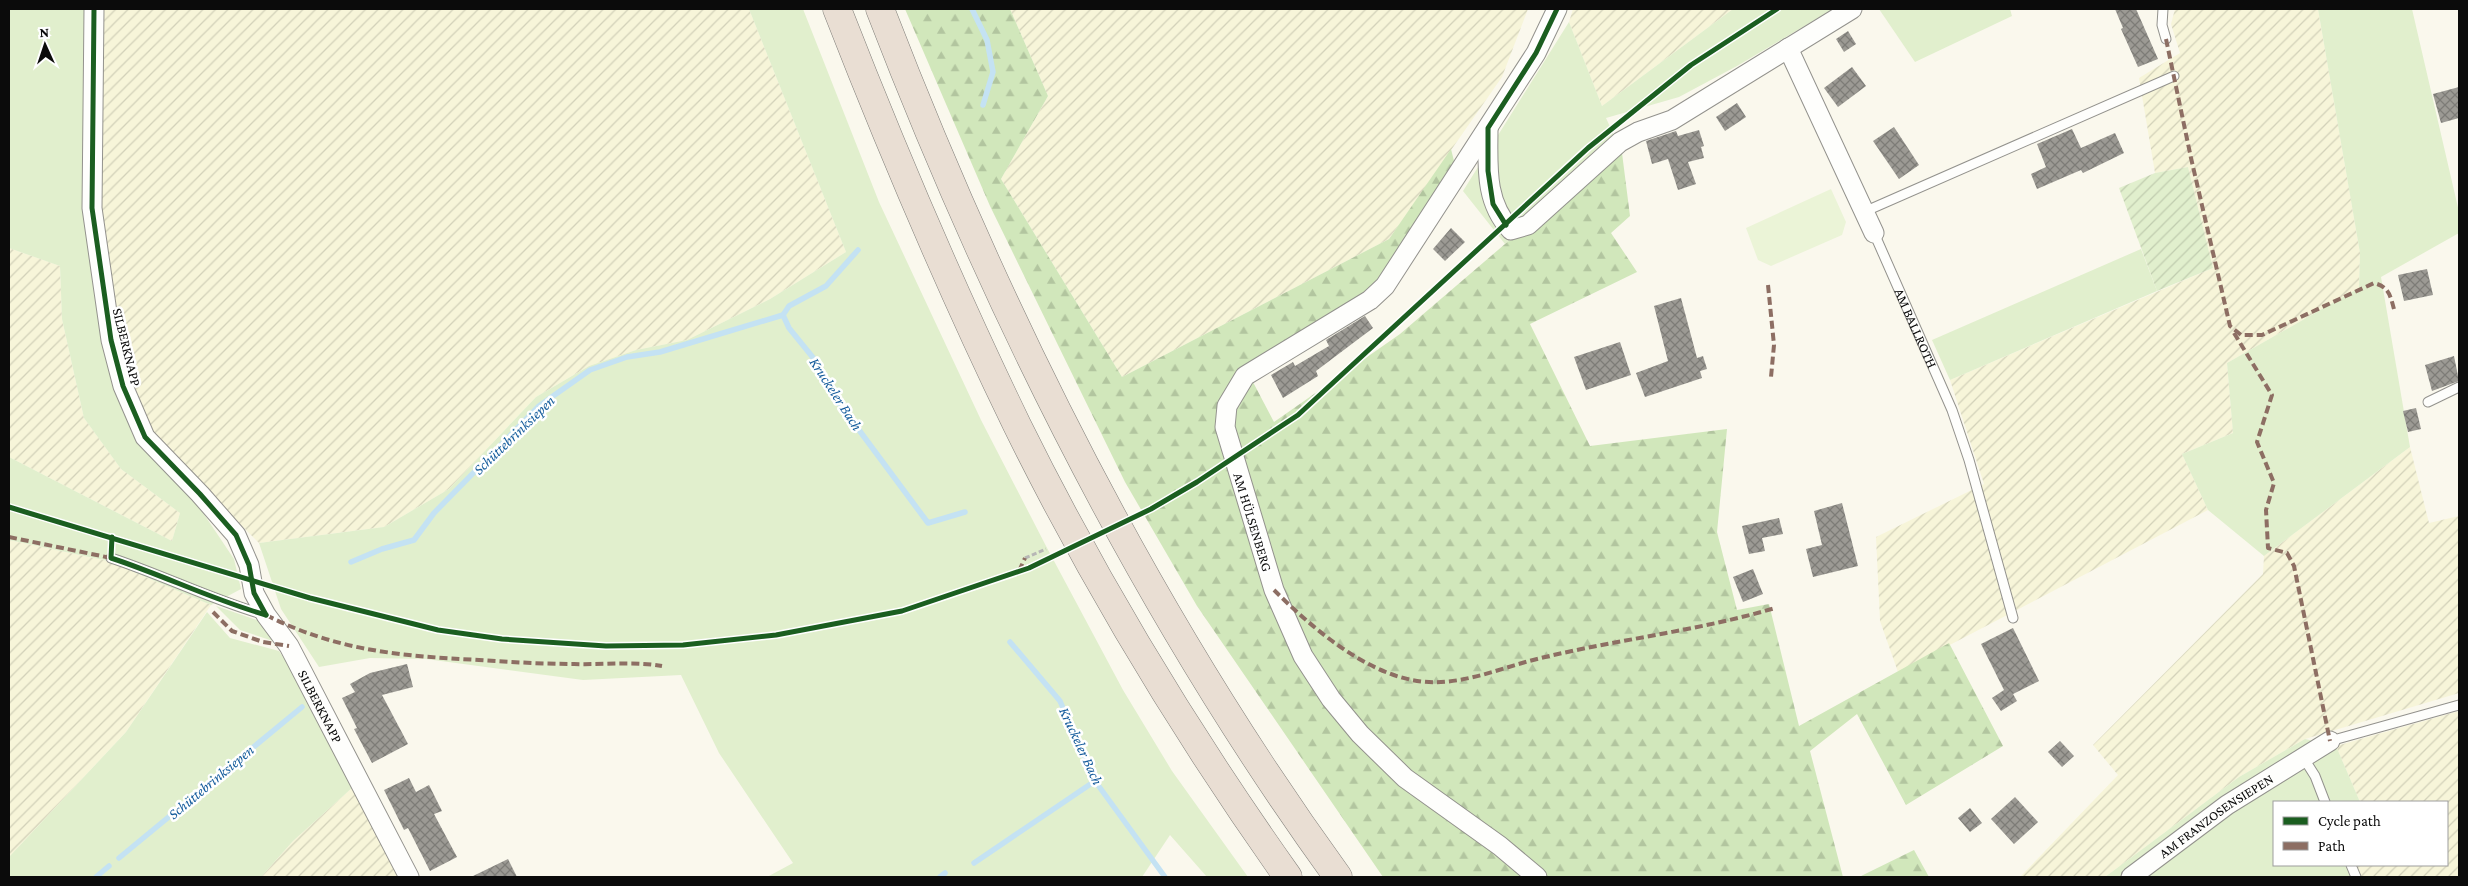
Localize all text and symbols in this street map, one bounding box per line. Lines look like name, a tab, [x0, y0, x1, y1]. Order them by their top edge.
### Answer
north arrow	[20, 20, 70, 70]
text: N	[39, 24, 50, 40]
street label: AM BALLROTH	[1891, 286, 1940, 371]
street label: SILBERKNAPP	[110, 306, 144, 388]
water label: Kruckeler Bach	[807, 355, 865, 433]
water label: Schüttebrinksiepen	[470, 392, 559, 478]
street label: AM HÜLSENBERG	[1230, 471, 1276, 573]
street label: SILBERKNAPP	[295, 667, 346, 746]
water label: Kruckeler Bach	[1056, 705, 1106, 787]
water label: Schüttebrinksiepen	[165, 741, 258, 823]
street label: AM FRANZOSENSIEPEN	[2156, 770, 2276, 861]
legend	[2273, 801, 2448, 866]
text: Cycle path	[2318, 813, 2381, 830]
text: Path	[2318, 838, 2345, 854]

